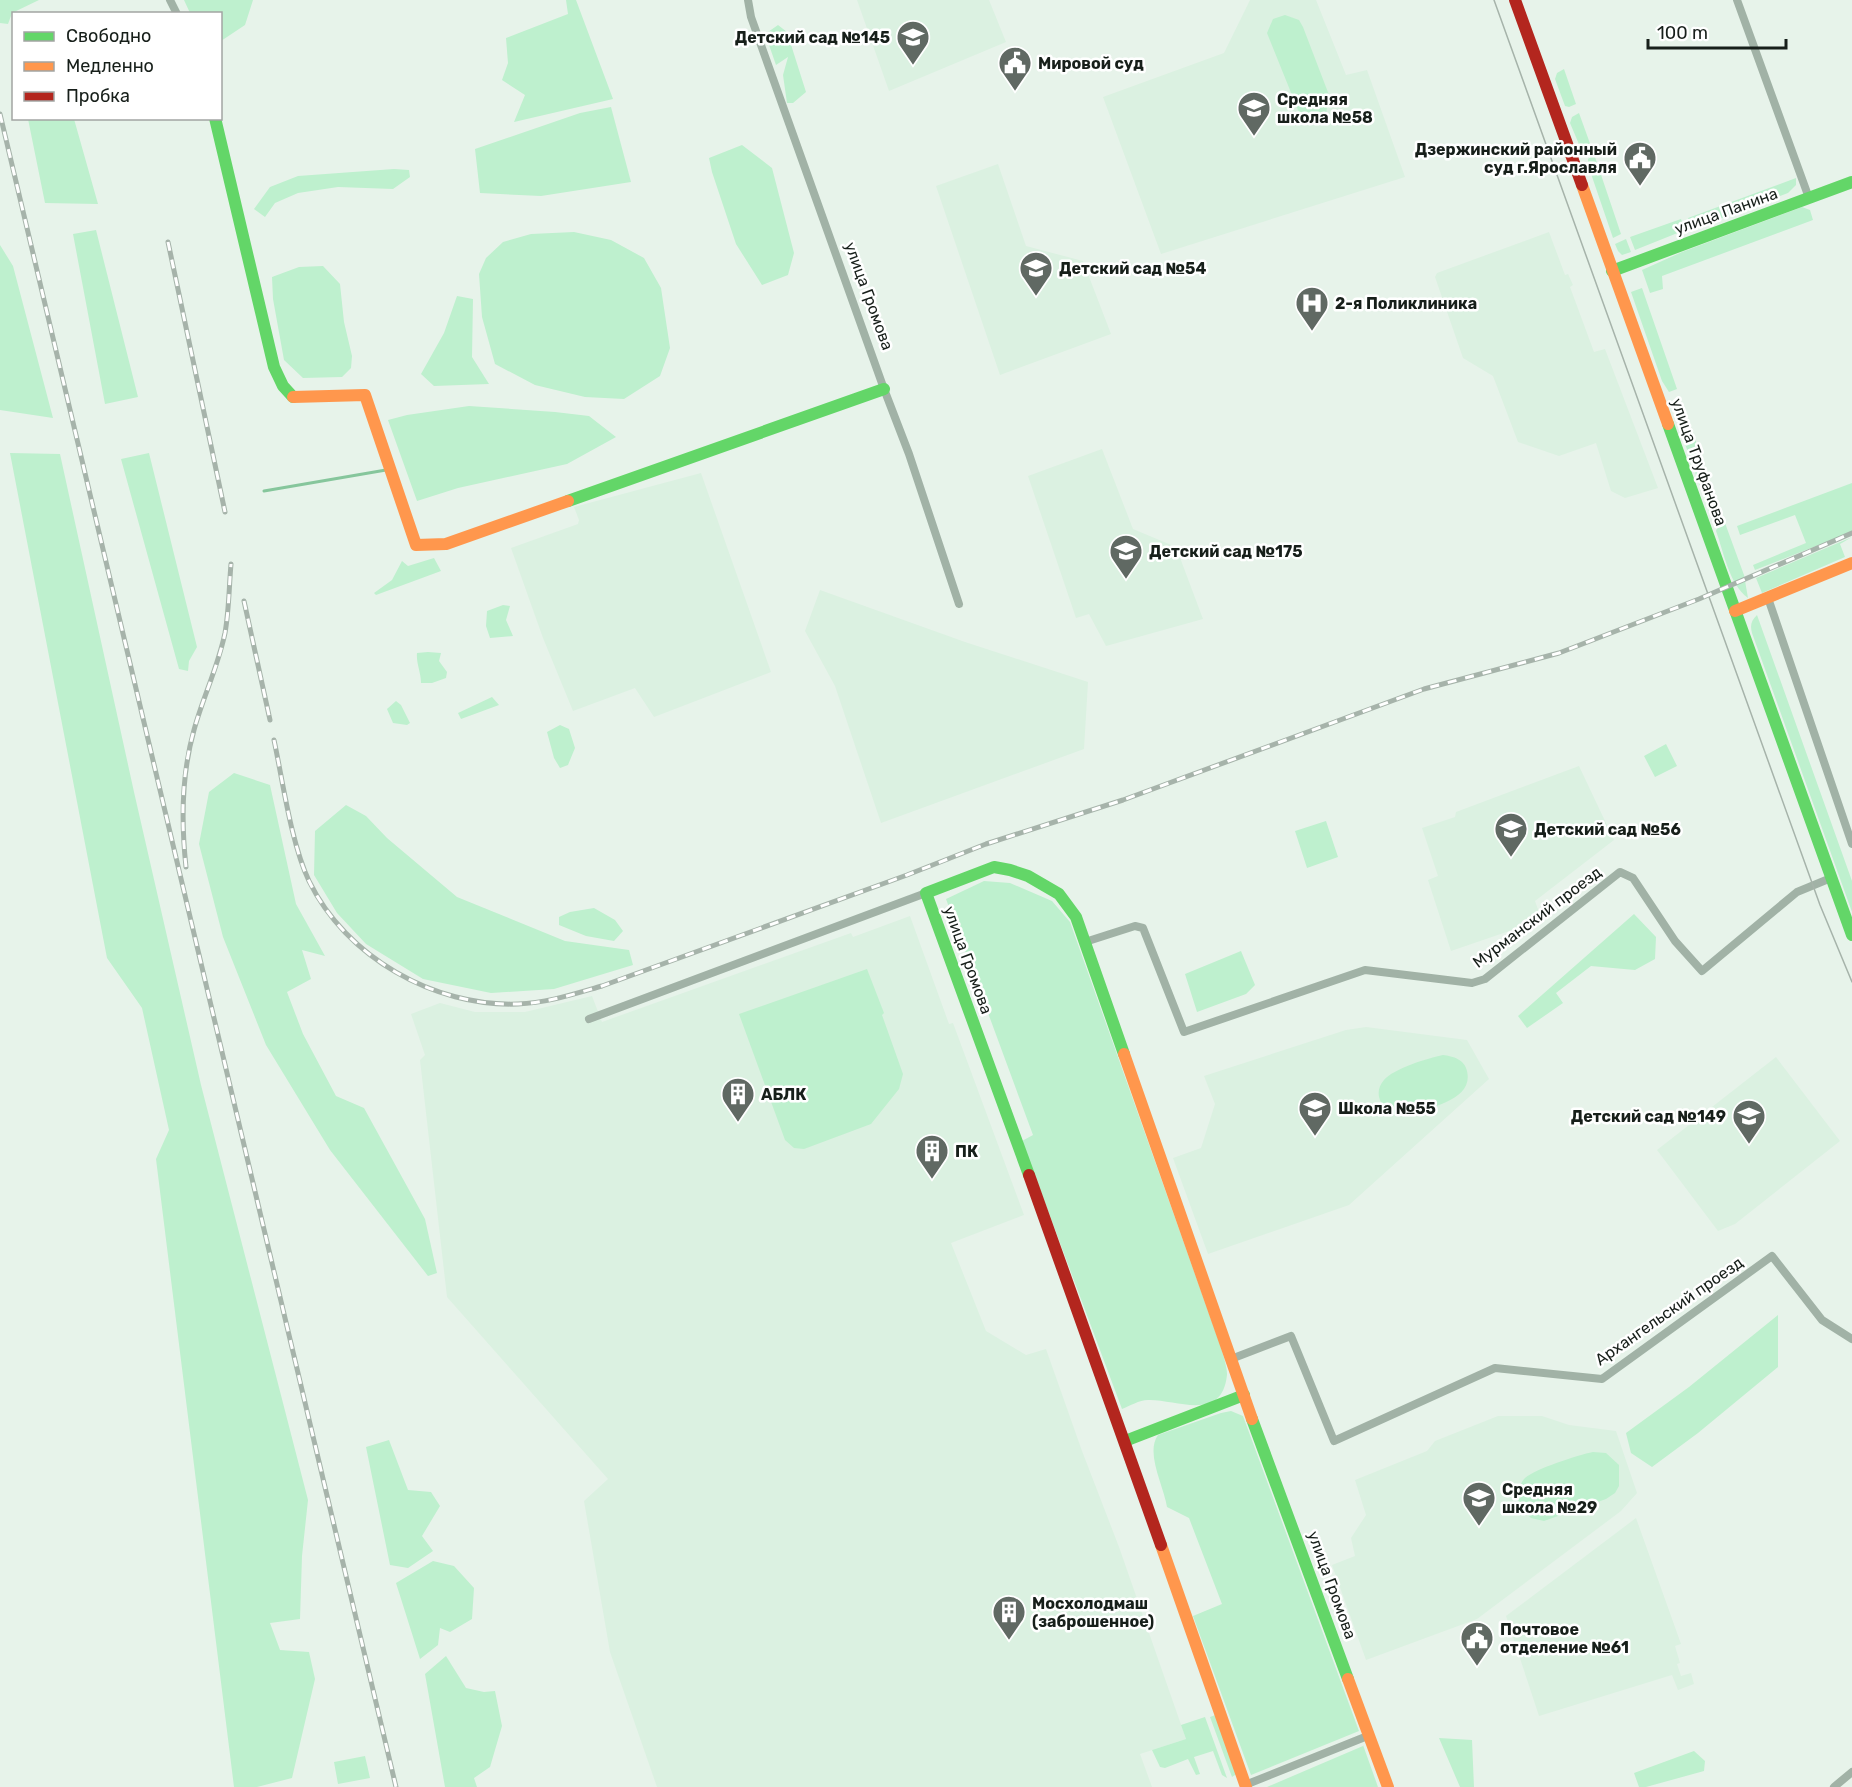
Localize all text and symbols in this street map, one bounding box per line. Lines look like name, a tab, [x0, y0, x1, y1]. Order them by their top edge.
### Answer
legend	[12, 12, 222, 120]
scale bar	[1648, 12, 1786, 50]
school or university icon: Детский сад №145	[895, 19, 931, 66]
text: 100 m	[1657, 22, 1708, 44]
text: Свободно	[66, 25, 151, 47]
place label: Детский сад №145	[735, 28, 890, 47]
public building icon: Мировой суд	[997, 45, 1033, 92]
place label: Мировой суд	[1038, 54, 1144, 73]
text: Медленно	[66, 55, 154, 77]
text: Пробка	[66, 85, 130, 107]
school or university icon: Средняя школа №58	[1236, 90, 1272, 137]
place label: Средняя школа №58	[1277, 90, 1373, 127]
place label: Дзержинский районный суд г.Ярославля	[1415, 140, 1617, 177]
public building icon: Дзержинский районный суд г.Ярославля	[1622, 140, 1658, 187]
street label: улица Панина	[1672, 184, 1780, 238]
street label: улица Громова	[841, 239, 897, 353]
school or university icon: Детский сад №54	[1018, 250, 1054, 297]
place label: Детский сад №54	[1059, 259, 1206, 278]
hospital icon: 2-я Поликлиника	[1294, 285, 1330, 332]
place label: 2-я Поликлиника	[1335, 294, 1477, 313]
street label: улица Труфанова	[1667, 396, 1731, 528]
school or university icon: Детский сад №175	[1108, 533, 1144, 580]
place label: Детский сад №175	[1149, 542, 1303, 561]
school or university icon: Детский сад №56	[1493, 811, 1529, 858]
place label: Детский сад №56	[1534, 820, 1681, 839]
street label: Мурманский проезд	[1469, 862, 1605, 972]
street label: улица Громова	[940, 903, 996, 1017]
building icon: АБЛК	[720, 1076, 756, 1123]
place label: АБЛК	[761, 1085, 806, 1104]
school or university icon: Школа №55	[1297, 1090, 1333, 1137]
school or university icon: Детский сад №149	[1731, 1098, 1767, 1145]
place label: Школа №55	[1338, 1099, 1436, 1118]
place label: Детский сад №149	[1571, 1107, 1726, 1126]
building icon: ПК	[914, 1133, 950, 1180]
place label: ПК	[955, 1142, 978, 1161]
street label: Архангельский проезд	[1591, 1252, 1747, 1369]
school or university icon: Средняя школа №29	[1461, 1480, 1497, 1527]
place label: Средняя школа №29	[1502, 1480, 1597, 1517]
street label: улица Громова	[1304, 1528, 1360, 1642]
building icon: Мосхолодмаш (заброшенное)	[991, 1594, 1027, 1641]
place label: Мосхолодмаш (заброшенное)	[1032, 1594, 1154, 1631]
public building icon: Почтовое отделение №61	[1459, 1620, 1495, 1667]
place label: Почтовое отделение №61	[1500, 1620, 1629, 1657]

